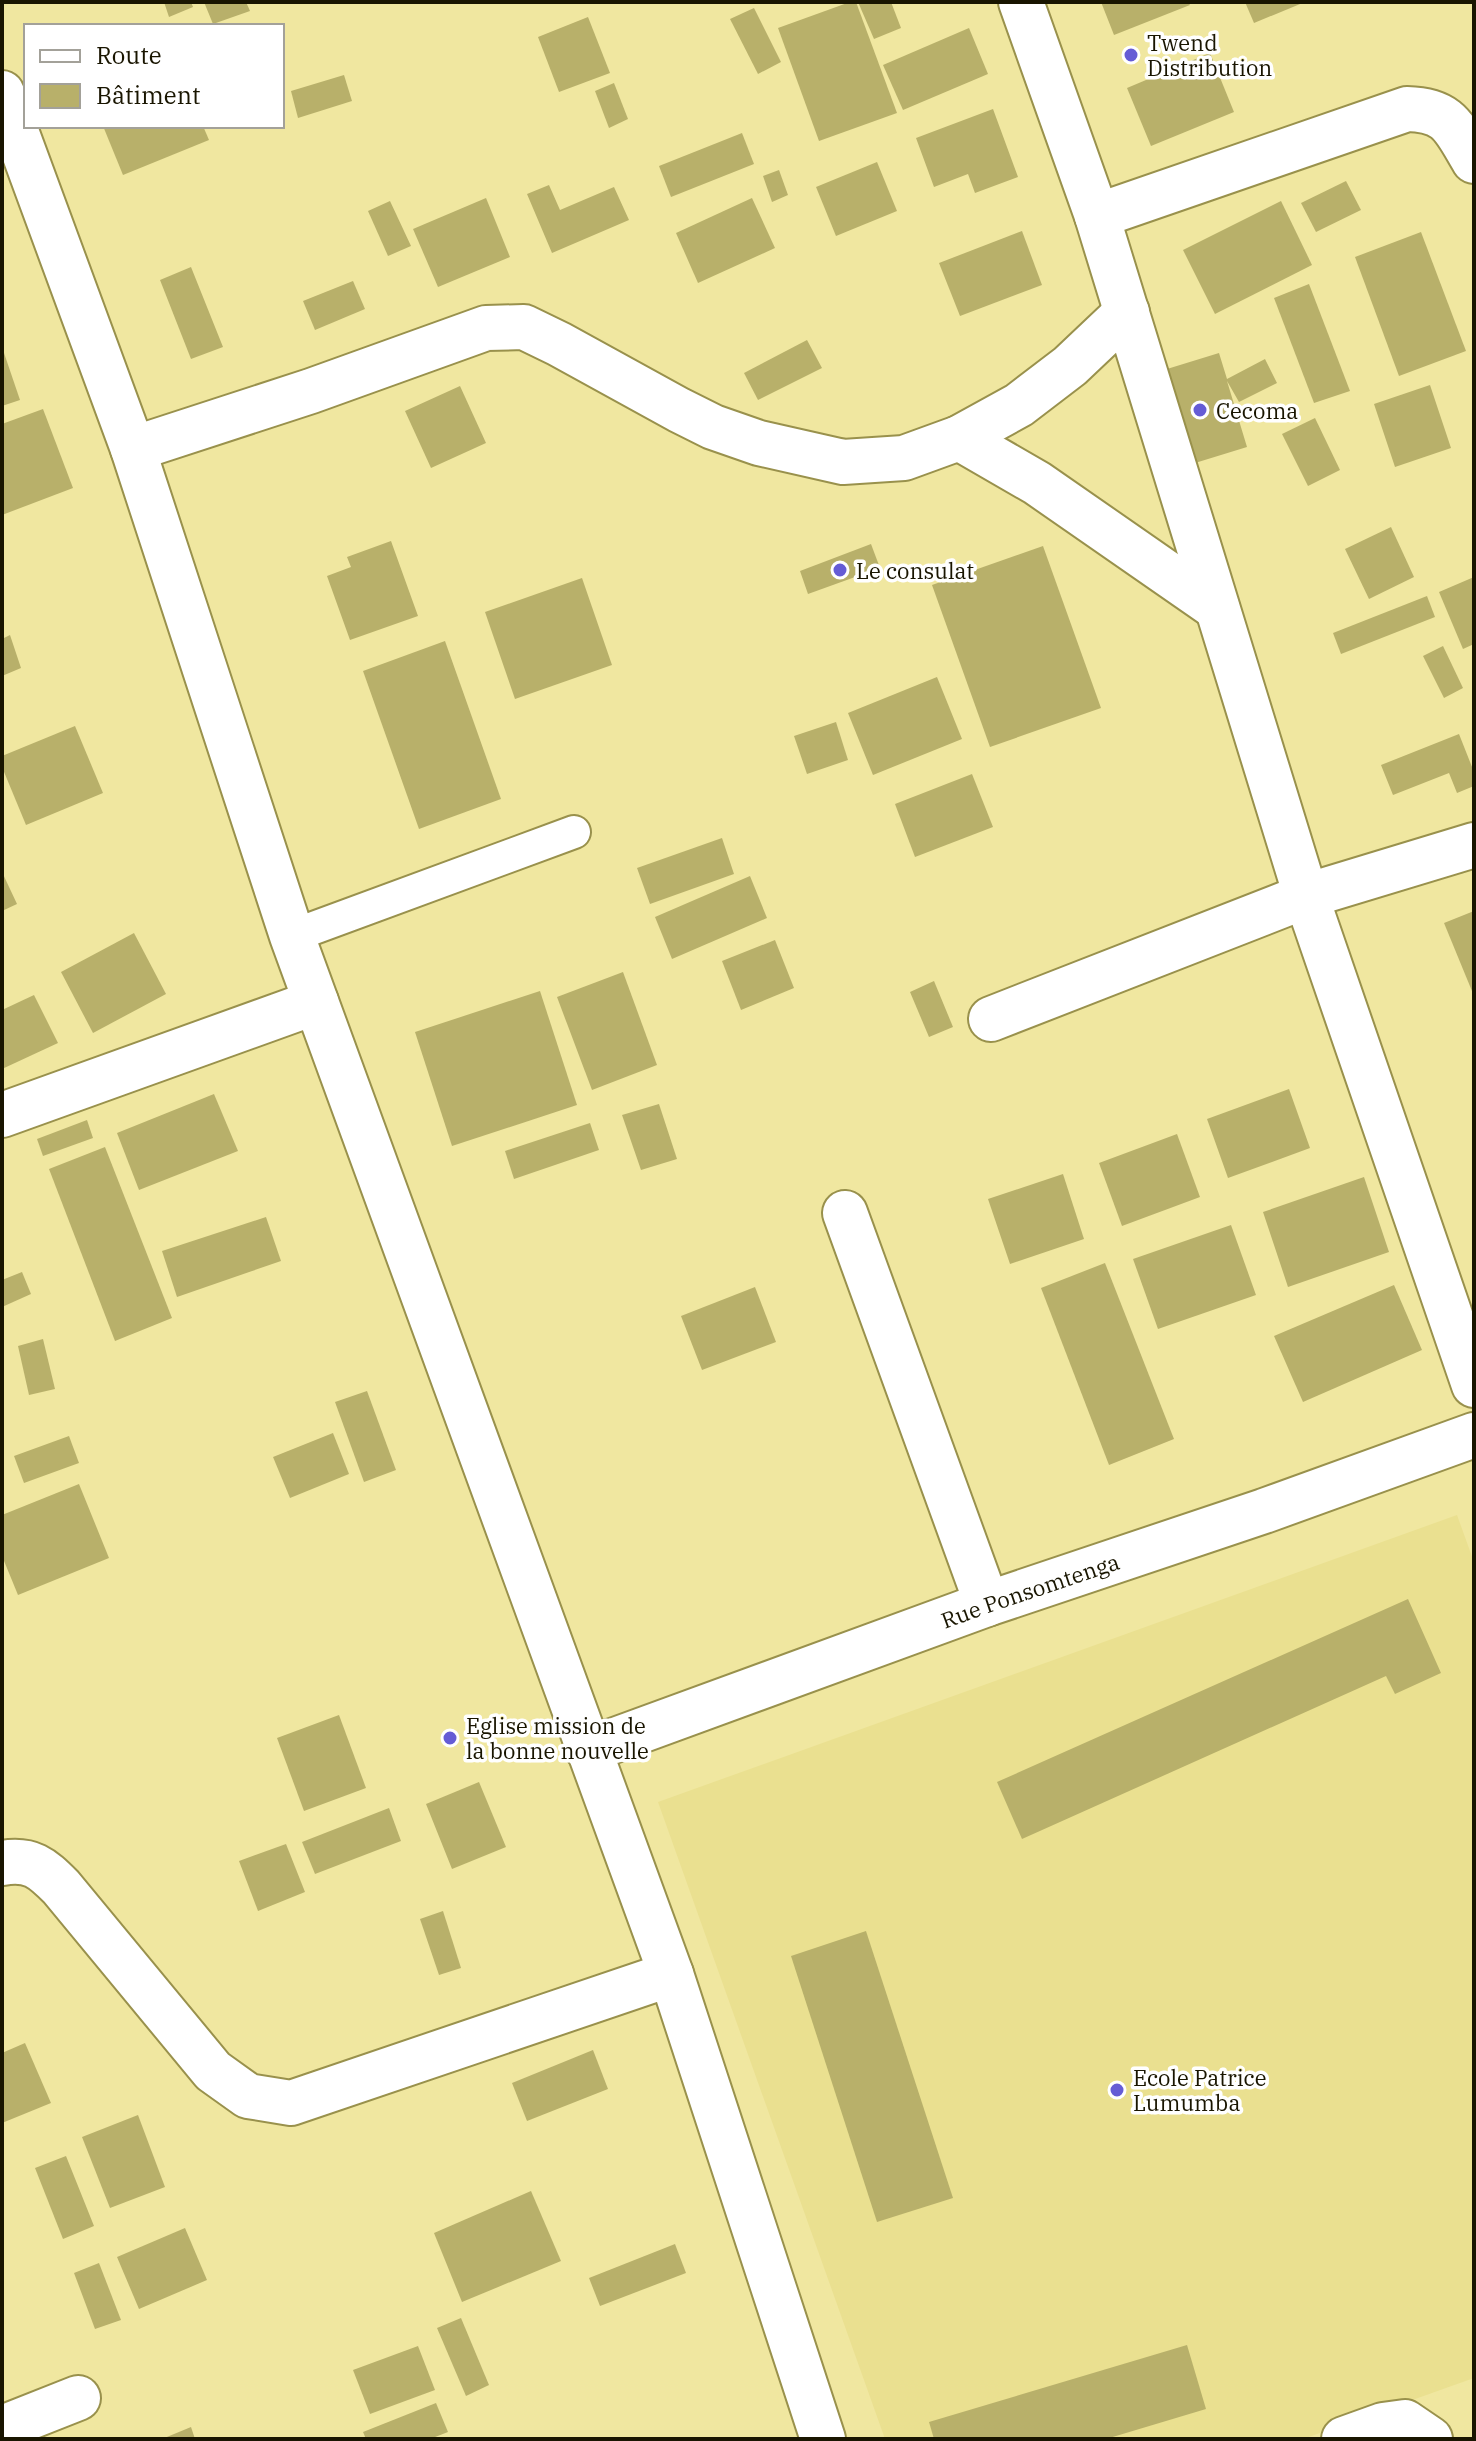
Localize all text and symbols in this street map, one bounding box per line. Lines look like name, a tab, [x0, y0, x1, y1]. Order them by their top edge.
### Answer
legend	[24, 24, 284, 128]
place label: Twend Distribution	[1147, 28, 1272, 82]
text: Route	[96, 39, 162, 71]
marker: Twend Distribution	[1122, 46, 1140, 64]
text: Bâtiment	[96, 79, 201, 111]
place label: Cecoma	[1216, 396, 1298, 425]
marker: Cecoma	[1191, 401, 1209, 419]
place label: Le consulat	[856, 556, 974, 585]
marker: Le consulat	[831, 561, 849, 579]
street label: Rue Ponsomtenga	[937, 1546, 1123, 1634]
place label: Eglise mission de la bonne nouvelle	[466, 1711, 649, 1765]
marker: Eglise mission de la bonne nouvelle	[441, 1729, 459, 1747]
place label: Ecole Patrice Lumumba	[1133, 2063, 1267, 2117]
marker: Ecole Patrice Lumumba	[1108, 2081, 1126, 2099]

